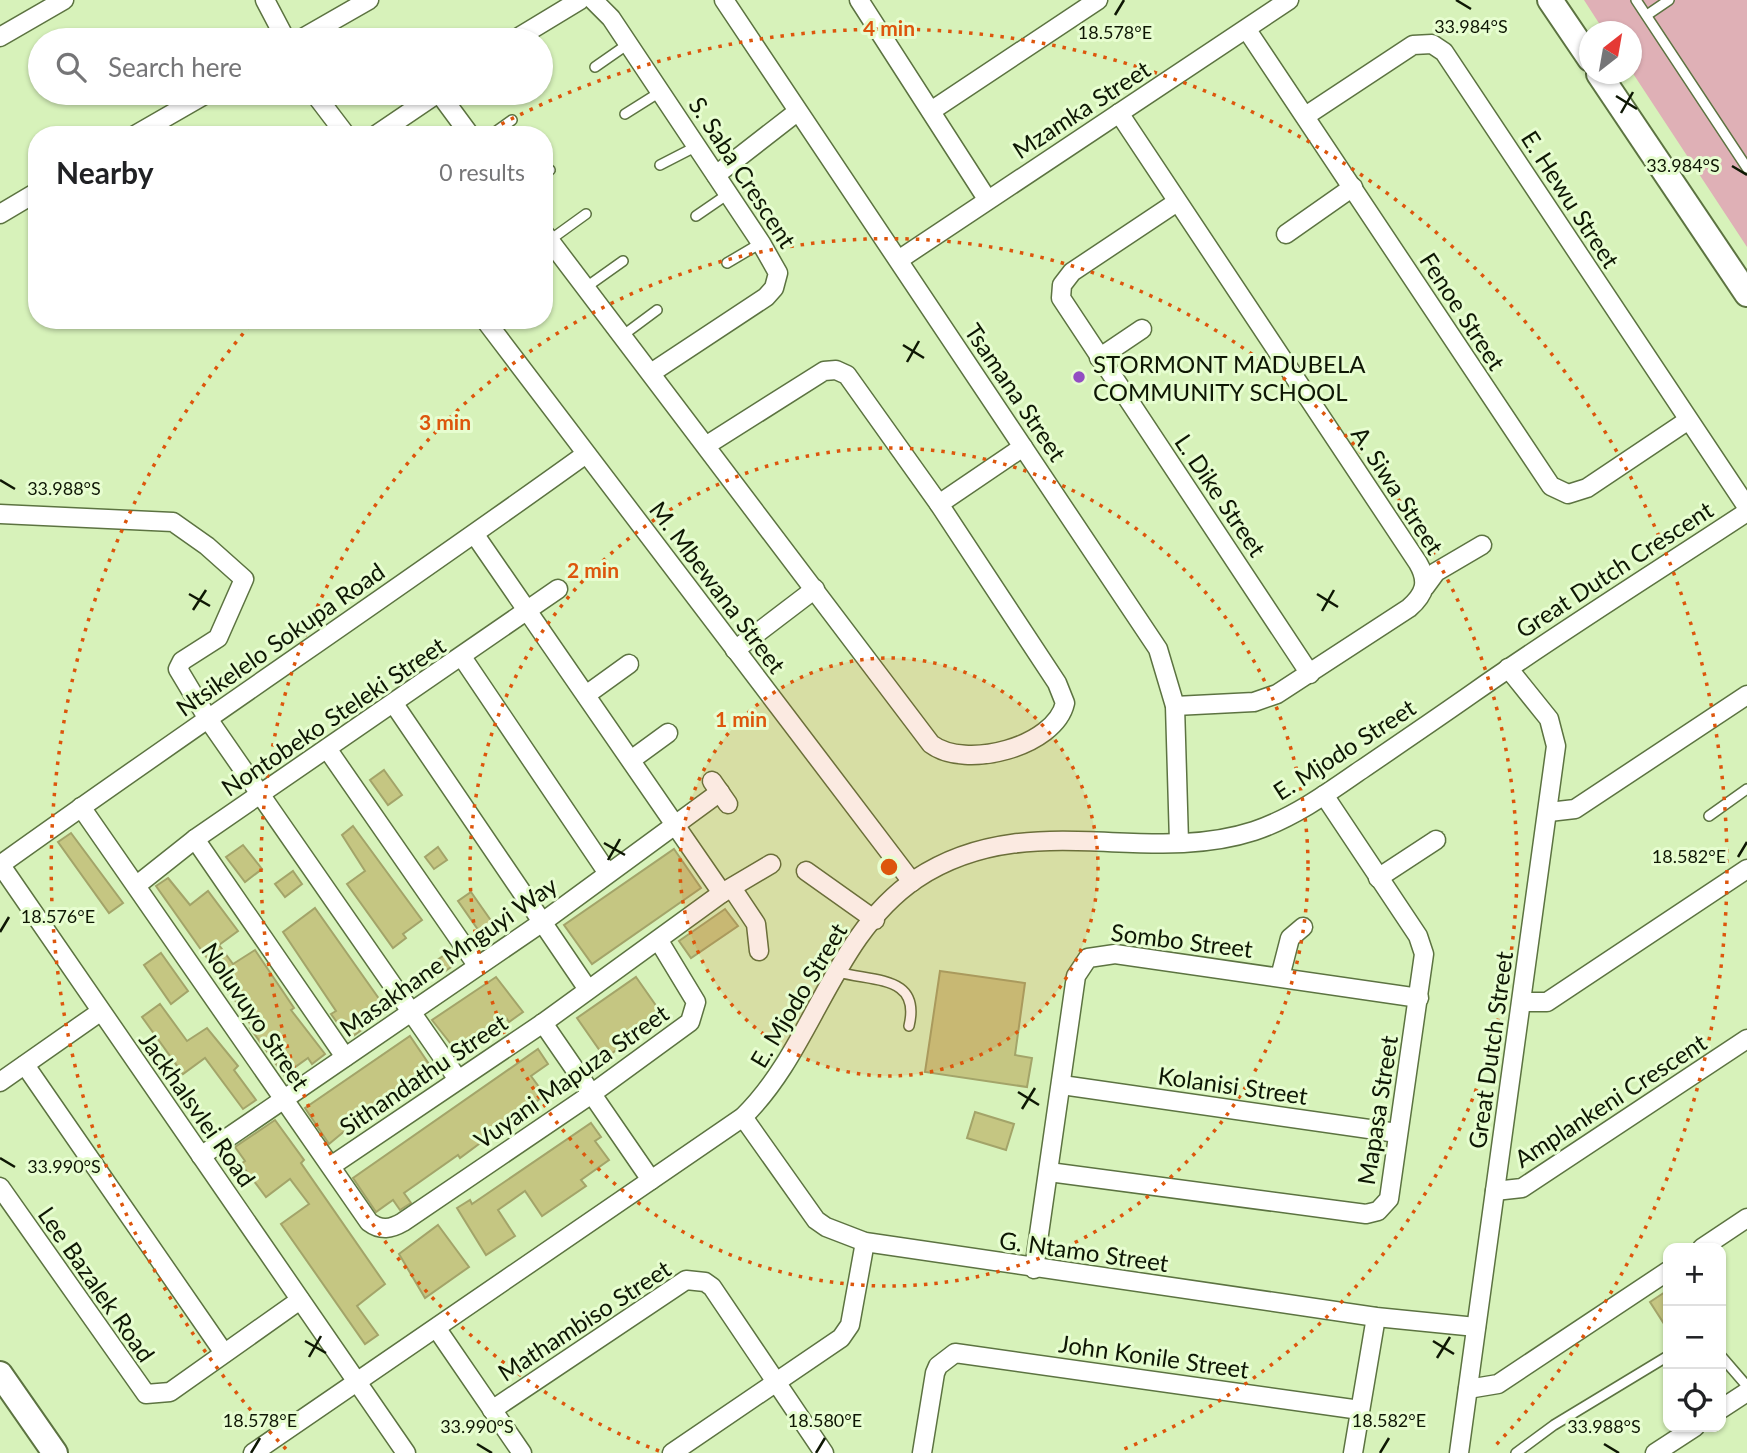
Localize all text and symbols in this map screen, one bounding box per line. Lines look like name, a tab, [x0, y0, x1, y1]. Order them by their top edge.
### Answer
text: 4 min	[863, 15, 915, 40]
text: 33.984°S	[1434, 15, 1508, 37]
text: 18.578°E	[1078, 21, 1152, 43]
north arrow	[1579, 21, 1642, 84]
search box	[28, 28, 553, 105]
icon: search	[52, 48, 90, 86]
text: Search here	[108, 51, 242, 83]
street label: Mzamka Street	[1007, 54, 1155, 164]
street label: S. Saba Crescent	[683, 91, 803, 253]
street label: E. Hewu Street	[1516, 125, 1626, 273]
text: Nearby	[56, 154, 154, 190]
text: 33.984°S	[1646, 154, 1720, 176]
text: 0 results	[439, 158, 525, 186]
street label: Fenoe Street	[1414, 247, 1512, 376]
street label: Tsamana Street	[959, 318, 1073, 467]
place label: STORMONT MADUBELA COMMUNITY SCHOOL	[1093, 349, 1366, 406]
marker: STORMONT MADUBELA COMMUNITY SCHOOL	[1071, 369, 1087, 385]
text: 3 min	[419, 409, 471, 434]
street label: A. Siwa Street	[1346, 421, 1450, 560]
street label: L. Dike Street	[1169, 428, 1273, 562]
text: 33.988°S	[27, 477, 101, 499]
street label: Great Dutch Crescent	[1510, 494, 1718, 643]
street label: M. Mbewana Street	[644, 495, 792, 679]
street label: Ntsikelelo Sokupa Road	[170, 556, 390, 722]
text: 2 min	[567, 557, 619, 582]
street label: Nontobeko Steleki Street	[216, 630, 451, 802]
street label: E. Mjodo Street	[1268, 692, 1421, 806]
text: 1 min	[715, 706, 767, 731]
text: 18.582°E	[1652, 845, 1726, 867]
centre of rings	[877, 855, 901, 879]
street label: Masakhane Mnguyi Way	[334, 870, 563, 1042]
text: 18.576°E	[21, 905, 95, 927]
street label: E. Mjodo Street	[743, 917, 853, 1073]
street label: Sombo Street	[1109, 917, 1255, 963]
street label: Noluvuyo Street	[196, 937, 316, 1095]
street label: Great Dutch Street	[1462, 949, 1518, 1151]
street label: Vuyani Mapuza Street	[468, 998, 674, 1154]
street label: Sithandathu Street	[334, 1007, 513, 1141]
street label: Jackhalsvlei Road	[134, 1026, 262, 1192]
street label: Amplankeni Crescent	[1509, 1027, 1712, 1173]
street label: Mapasa Street	[1351, 1033, 1403, 1187]
street label: Kolanisi Street	[1156, 1060, 1310, 1110]
text: 33.990°S	[27, 1155, 101, 1177]
street label: Lee Bazalek Road	[33, 1201, 161, 1367]
street label: G. Ntamo Street	[998, 1225, 1171, 1277]
map controls	[1663, 1243, 1726, 1432]
button: +	[1663, 1243, 1726, 1306]
street label: Mathambiso Street	[492, 1253, 676, 1387]
button: −	[1663, 1306, 1726, 1369]
street label: John Konile Street	[1057, 1328, 1251, 1384]
button: locate	[1663, 1369, 1726, 1432]
text: 18.578°E	[223, 1409, 297, 1431]
text: 18.580°E	[788, 1409, 862, 1431]
text: 18.582°E	[1352, 1409, 1426, 1431]
text: 33.990°S	[440, 1415, 514, 1437]
text: 33.988°S	[1567, 1415, 1641, 1437]

